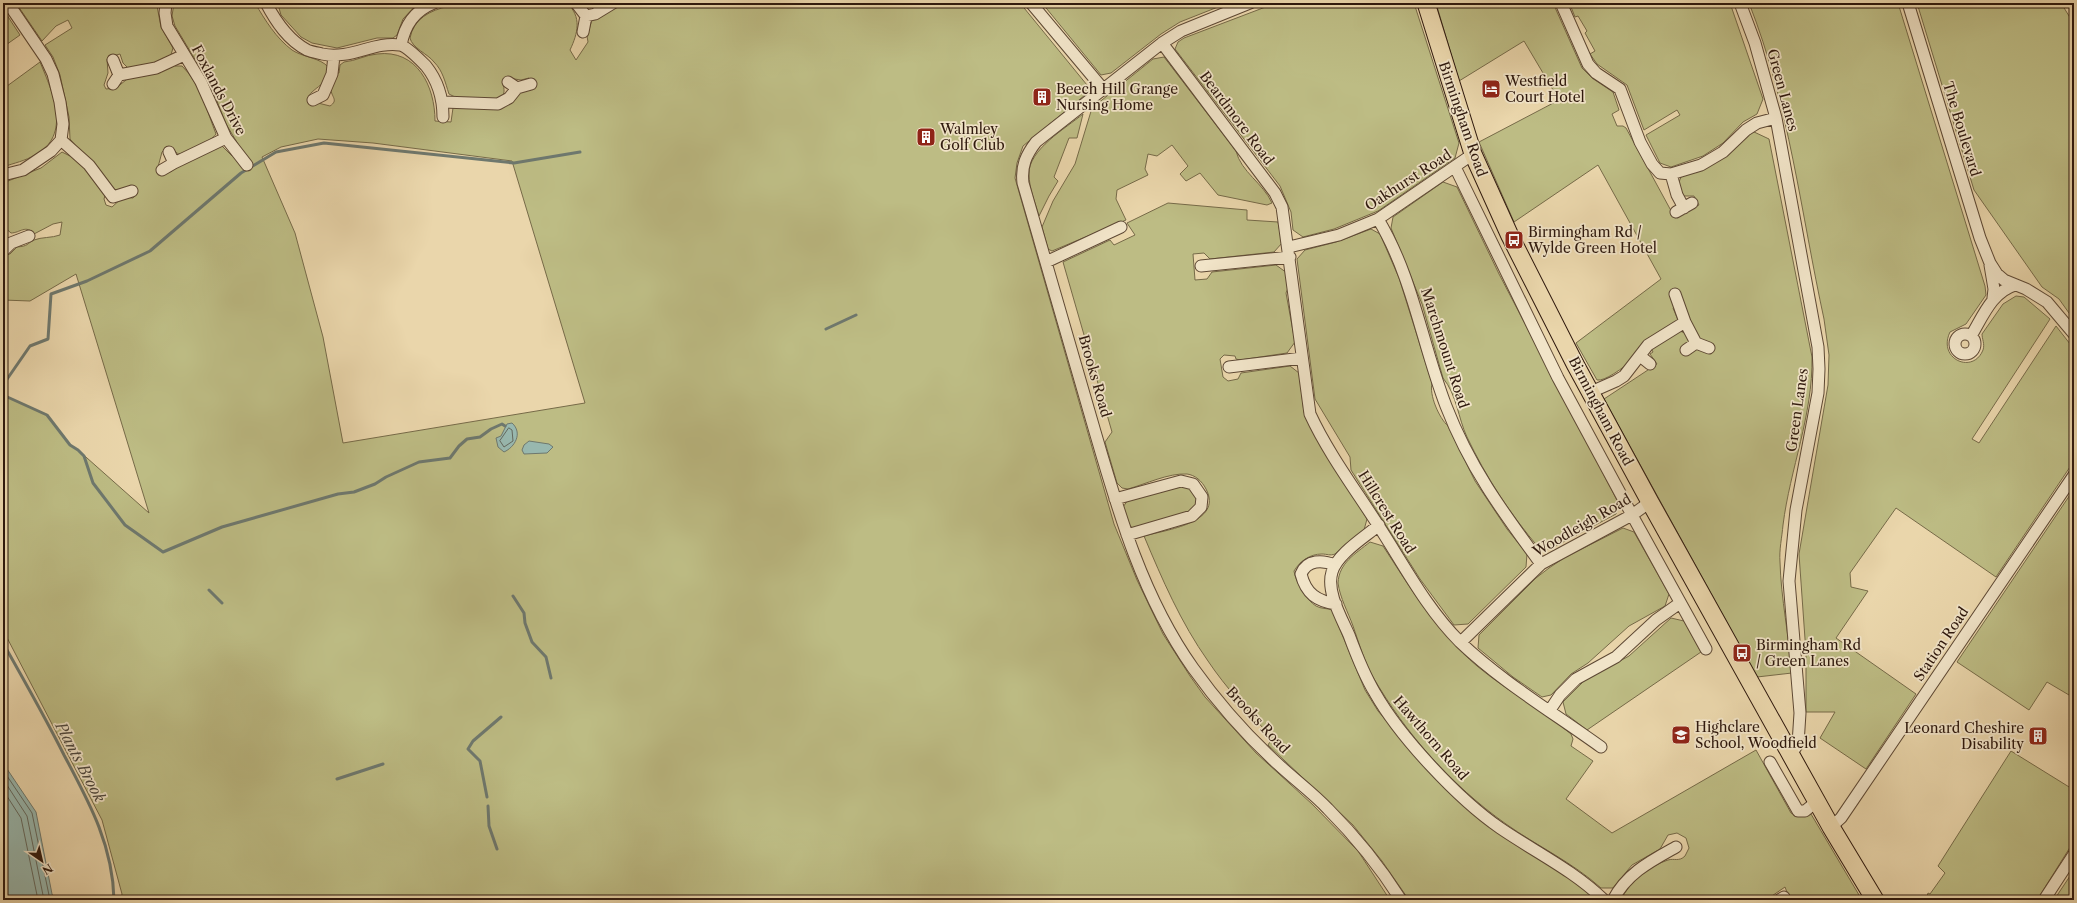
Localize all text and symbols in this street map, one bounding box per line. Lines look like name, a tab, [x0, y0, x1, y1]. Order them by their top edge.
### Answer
street label: Foxlands Drive	[188, 42, 250, 138]
street label: Green Lanes	[1763, 47, 1803, 133]
street label: Birmingham Road	[1435, 59, 1491, 180]
street label: Beardmore Road	[1196, 68, 1278, 169]
place label: Westfield Court Hotel	[1504, 72, 1585, 106]
hotel icon: Westfield Court Hotel	[1480, 78, 1502, 100]
street label: The Boulevard	[1939, 79, 1985, 179]
place label: Beech Hill Grange Nursing Home	[1056, 80, 1178, 114]
building icon: Beech Hill Grange Nursing Home	[1031, 86, 1053, 108]
place label: Walmley Golf Club	[939, 120, 1005, 154]
building icon: Walmley Golf Club	[915, 126, 937, 148]
street label: Oakhurst Road	[1361, 145, 1455, 215]
place label: Birmingham Rd / Wylde Green Hotel	[1527, 223, 1657, 257]
bus stop icon: Birmingham Rd / Wylde Green Hotel	[1503, 229, 1525, 251]
street label: Marchmount Road	[1417, 286, 1473, 411]
street label: Brooks Road	[1075, 333, 1116, 420]
street label: Birmingham Road	[1565, 353, 1638, 469]
street label: Green Lanes	[1782, 367, 1812, 453]
street label: Hillcrest Road	[1354, 467, 1420, 557]
street label: Woodleigh Road	[1529, 489, 1635, 561]
street label: Station Road	[1910, 603, 1973, 685]
place label: Birmingham Rd / Green Lanes	[1756, 636, 1861, 670]
bus stop icon: Birmingham Rd / Green Lanes	[1731, 642, 1753, 664]
street label: Brooks Road	[1222, 683, 1294, 758]
street label: Hawthorn Road	[1390, 692, 1473, 784]
water label: Plants Brook	[51, 717, 110, 805]
place label: Highclare School, Woodfield	[1695, 718, 1817, 752]
place label: Leonard Cheshire Disability	[1904, 719, 2024, 753]
school or university icon: Highclare School, Woodfield	[1670, 724, 1692, 746]
building icon: Leonard Cheshire Disability	[2027, 725, 2049, 747]
north arrow	[22, 841, 62, 881]
text: N	[39, 861, 55, 878]

